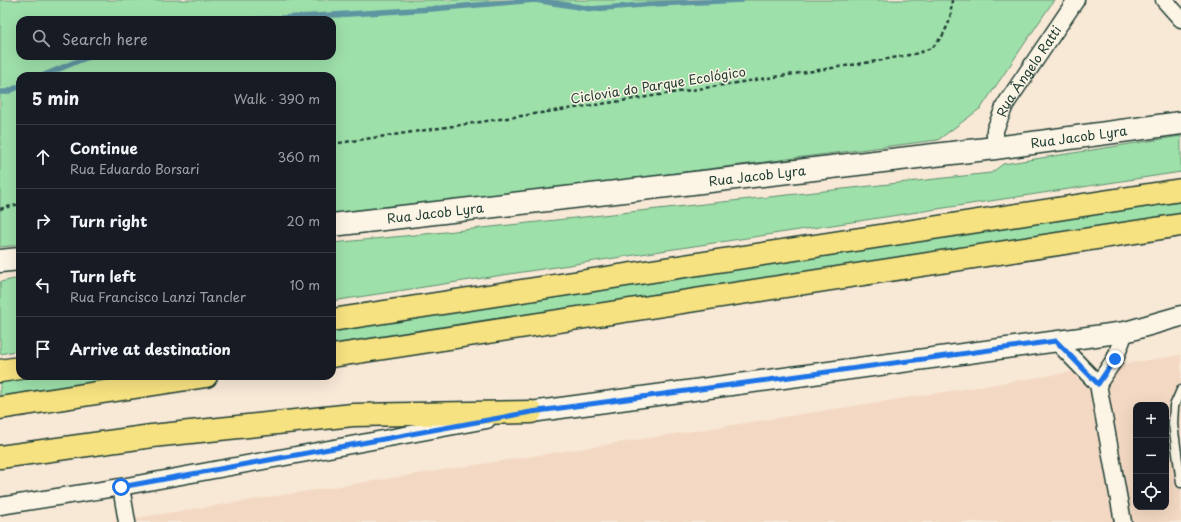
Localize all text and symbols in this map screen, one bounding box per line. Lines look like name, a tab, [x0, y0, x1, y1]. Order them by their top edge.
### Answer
search box	[16, 16, 336, 60]
street label: Rua Ângelo Ratti	[991, 21, 1065, 119]
icon: search	[30, 27, 52, 49]
text: Search here	[62, 27, 148, 50]
street label: Ciclovia do Parque Ecológico	[569, 61, 747, 108]
text: 5 min	[32, 85, 79, 111]
text: Walk · 390 m	[234, 89, 320, 108]
street label: Rua Jacob Lyra	[1029, 120, 1128, 152]
text: Continue	[70, 136, 138, 159]
icon: ahead	[32, 146, 54, 168]
text: 360 m	[277, 147, 320, 166]
text: Rua Eduardo Borsari	[70, 159, 200, 178]
street label: Rua Jacob Lyra	[708, 160, 807, 190]
street label: Rua Jacob Lyra	[386, 197, 485, 228]
text: Turn right	[70, 209, 147, 232]
icon: right	[32, 210, 54, 232]
text: 20 m	[286, 211, 320, 230]
text: Turn left	[70, 264, 136, 287]
icon: left	[32, 274, 54, 296]
text: 10 m	[290, 275, 320, 294]
text: Rua Francisco Lanzi Tancler	[70, 287, 246, 306]
text: Arrive at destination	[70, 337, 231, 360]
icon: arrive	[32, 338, 54, 360]
route end	[1106, 350, 1124, 368]
map controls	[1133, 402, 1169, 510]
button: +	[1133, 402, 1169, 438]
button: −	[1133, 438, 1169, 474]
button: locate	[1133, 474, 1169, 510]
route start	[112, 478, 130, 496]

